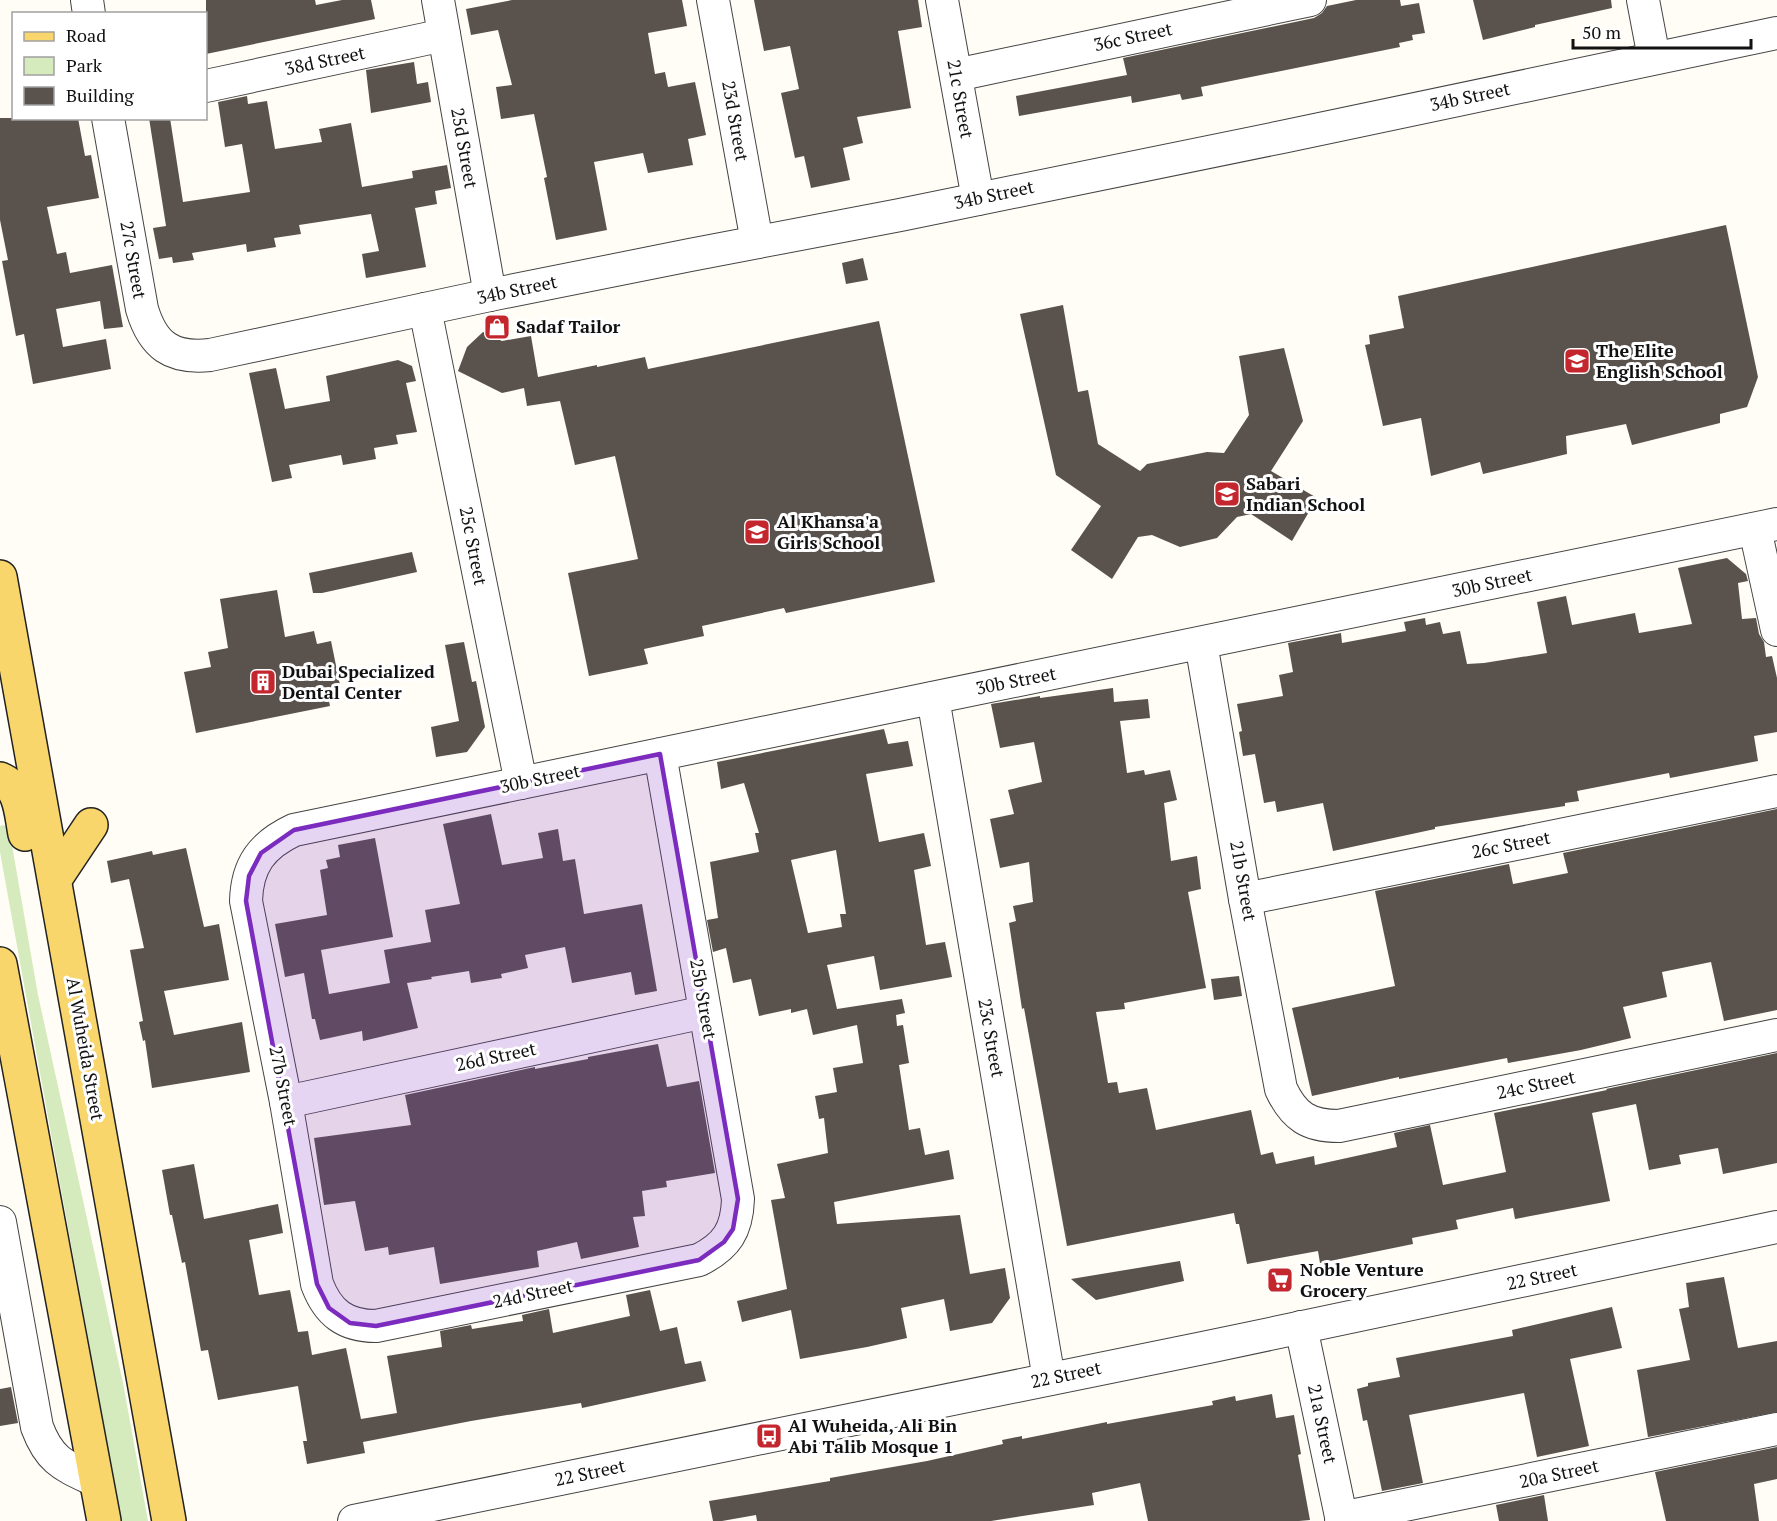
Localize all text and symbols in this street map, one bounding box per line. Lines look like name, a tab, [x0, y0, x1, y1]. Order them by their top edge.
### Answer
legend	[12, 12, 207, 120]
scale bar	[1573, 12, 1752, 50]
street label: 36c Street	[1091, 16, 1175, 56]
text: 50 m	[1582, 20, 1622, 44]
text: Road	[66, 23, 106, 47]
street label: 38d Street	[282, 40, 367, 80]
text: Park	[66, 53, 103, 77]
street label: 21c Street	[942, 57, 980, 141]
street label: 34b Street	[1427, 76, 1512, 116]
street label: 23d Street	[717, 79, 755, 163]
text: Building	[66, 83, 134, 107]
street label: 25d Street	[446, 106, 484, 190]
street label: 34b Street	[951, 174, 1036, 214]
street label: 27c Street	[115, 219, 153, 301]
street label: 34b Street	[474, 269, 559, 309]
shop icon: Sadaf Tailor	[482, 312, 512, 342]
place label: Sadaf Tailor	[516, 314, 621, 338]
place label: The Elite English School	[1596, 338, 1723, 383]
school or university icon: The Elite English School	[1562, 346, 1592, 376]
place label: Sabari Indian School	[1246, 471, 1365, 516]
school or university icon: Sabari Indian School	[1212, 479, 1242, 509]
street label: 25c Street	[455, 504, 493, 588]
place label: Al Khansa'a Girls School	[777, 509, 880, 554]
school or university icon: Al Khansa'a Girls School	[742, 517, 772, 547]
street label: 30b Street	[1449, 562, 1534, 602]
place label: Dubai Specialized Dental Center	[282, 659, 435, 704]
street label: 30b Street	[974, 660, 1058, 700]
building icon: Dubai Specialized Dental Center	[248, 667, 278, 697]
street label: 30b Street	[497, 758, 582, 798]
street label: 26c Street	[1469, 825, 1553, 863]
street label: 21b Street	[1225, 839, 1263, 923]
street label: 25b Street	[685, 957, 723, 1041]
street label: Al Wuheida Street	[62, 976, 110, 1122]
street label: 23c Street	[973, 996, 1011, 1080]
street label: 26d Street	[453, 1036, 538, 1076]
street label: 27b Street	[264, 1044, 304, 1128]
street label: 24c Street	[1494, 1064, 1578, 1104]
place label: Noble Venture Grocery	[1300, 1257, 1424, 1302]
street label: 22 Street	[1504, 1257, 1580, 1295]
supermarket icon: Noble Venture Grocery	[1265, 1265, 1295, 1295]
street label: 24d Street	[490, 1273, 575, 1313]
street label: 22 Street	[1028, 1355, 1104, 1393]
street label: 21a Street	[1303, 1382, 1343, 1466]
place label: Al Wuheida, Ali Bin Abi Talib Mosque 1	[788, 1413, 958, 1458]
bus stop icon: Al Wuheida, Ali Bin Abi Talib Mosque 1	[754, 1421, 784, 1451]
street label: 22 Street	[552, 1453, 628, 1491]
street label: 20a Street	[1517, 1453, 1601, 1493]

